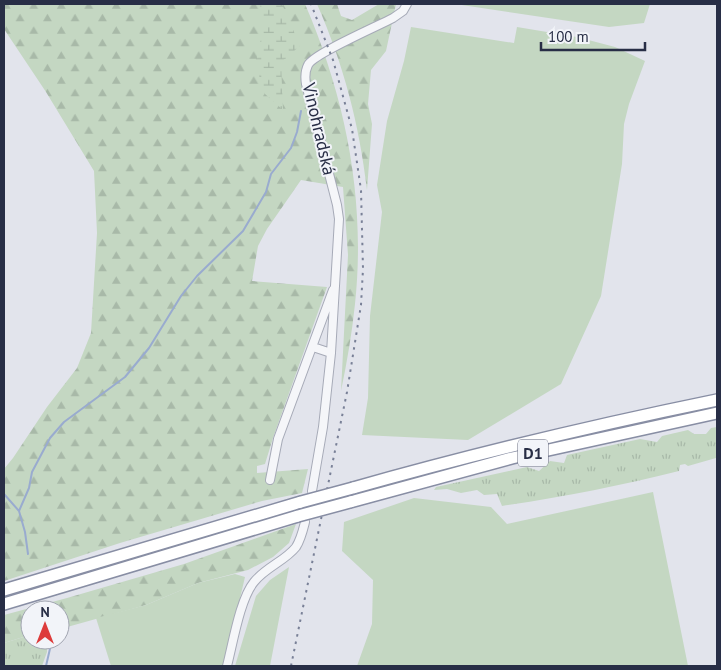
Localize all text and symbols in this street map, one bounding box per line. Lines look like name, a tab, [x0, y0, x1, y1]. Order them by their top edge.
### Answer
scale bar	[541, 20, 645, 52]
text: 100 m	[548, 27, 589, 46]
street label: Vinohradská	[297, 79, 341, 177]
road number: D1	[518, 439, 548, 466]
north arrow	[20, 600, 70, 650]
text: N	[40, 603, 50, 621]

